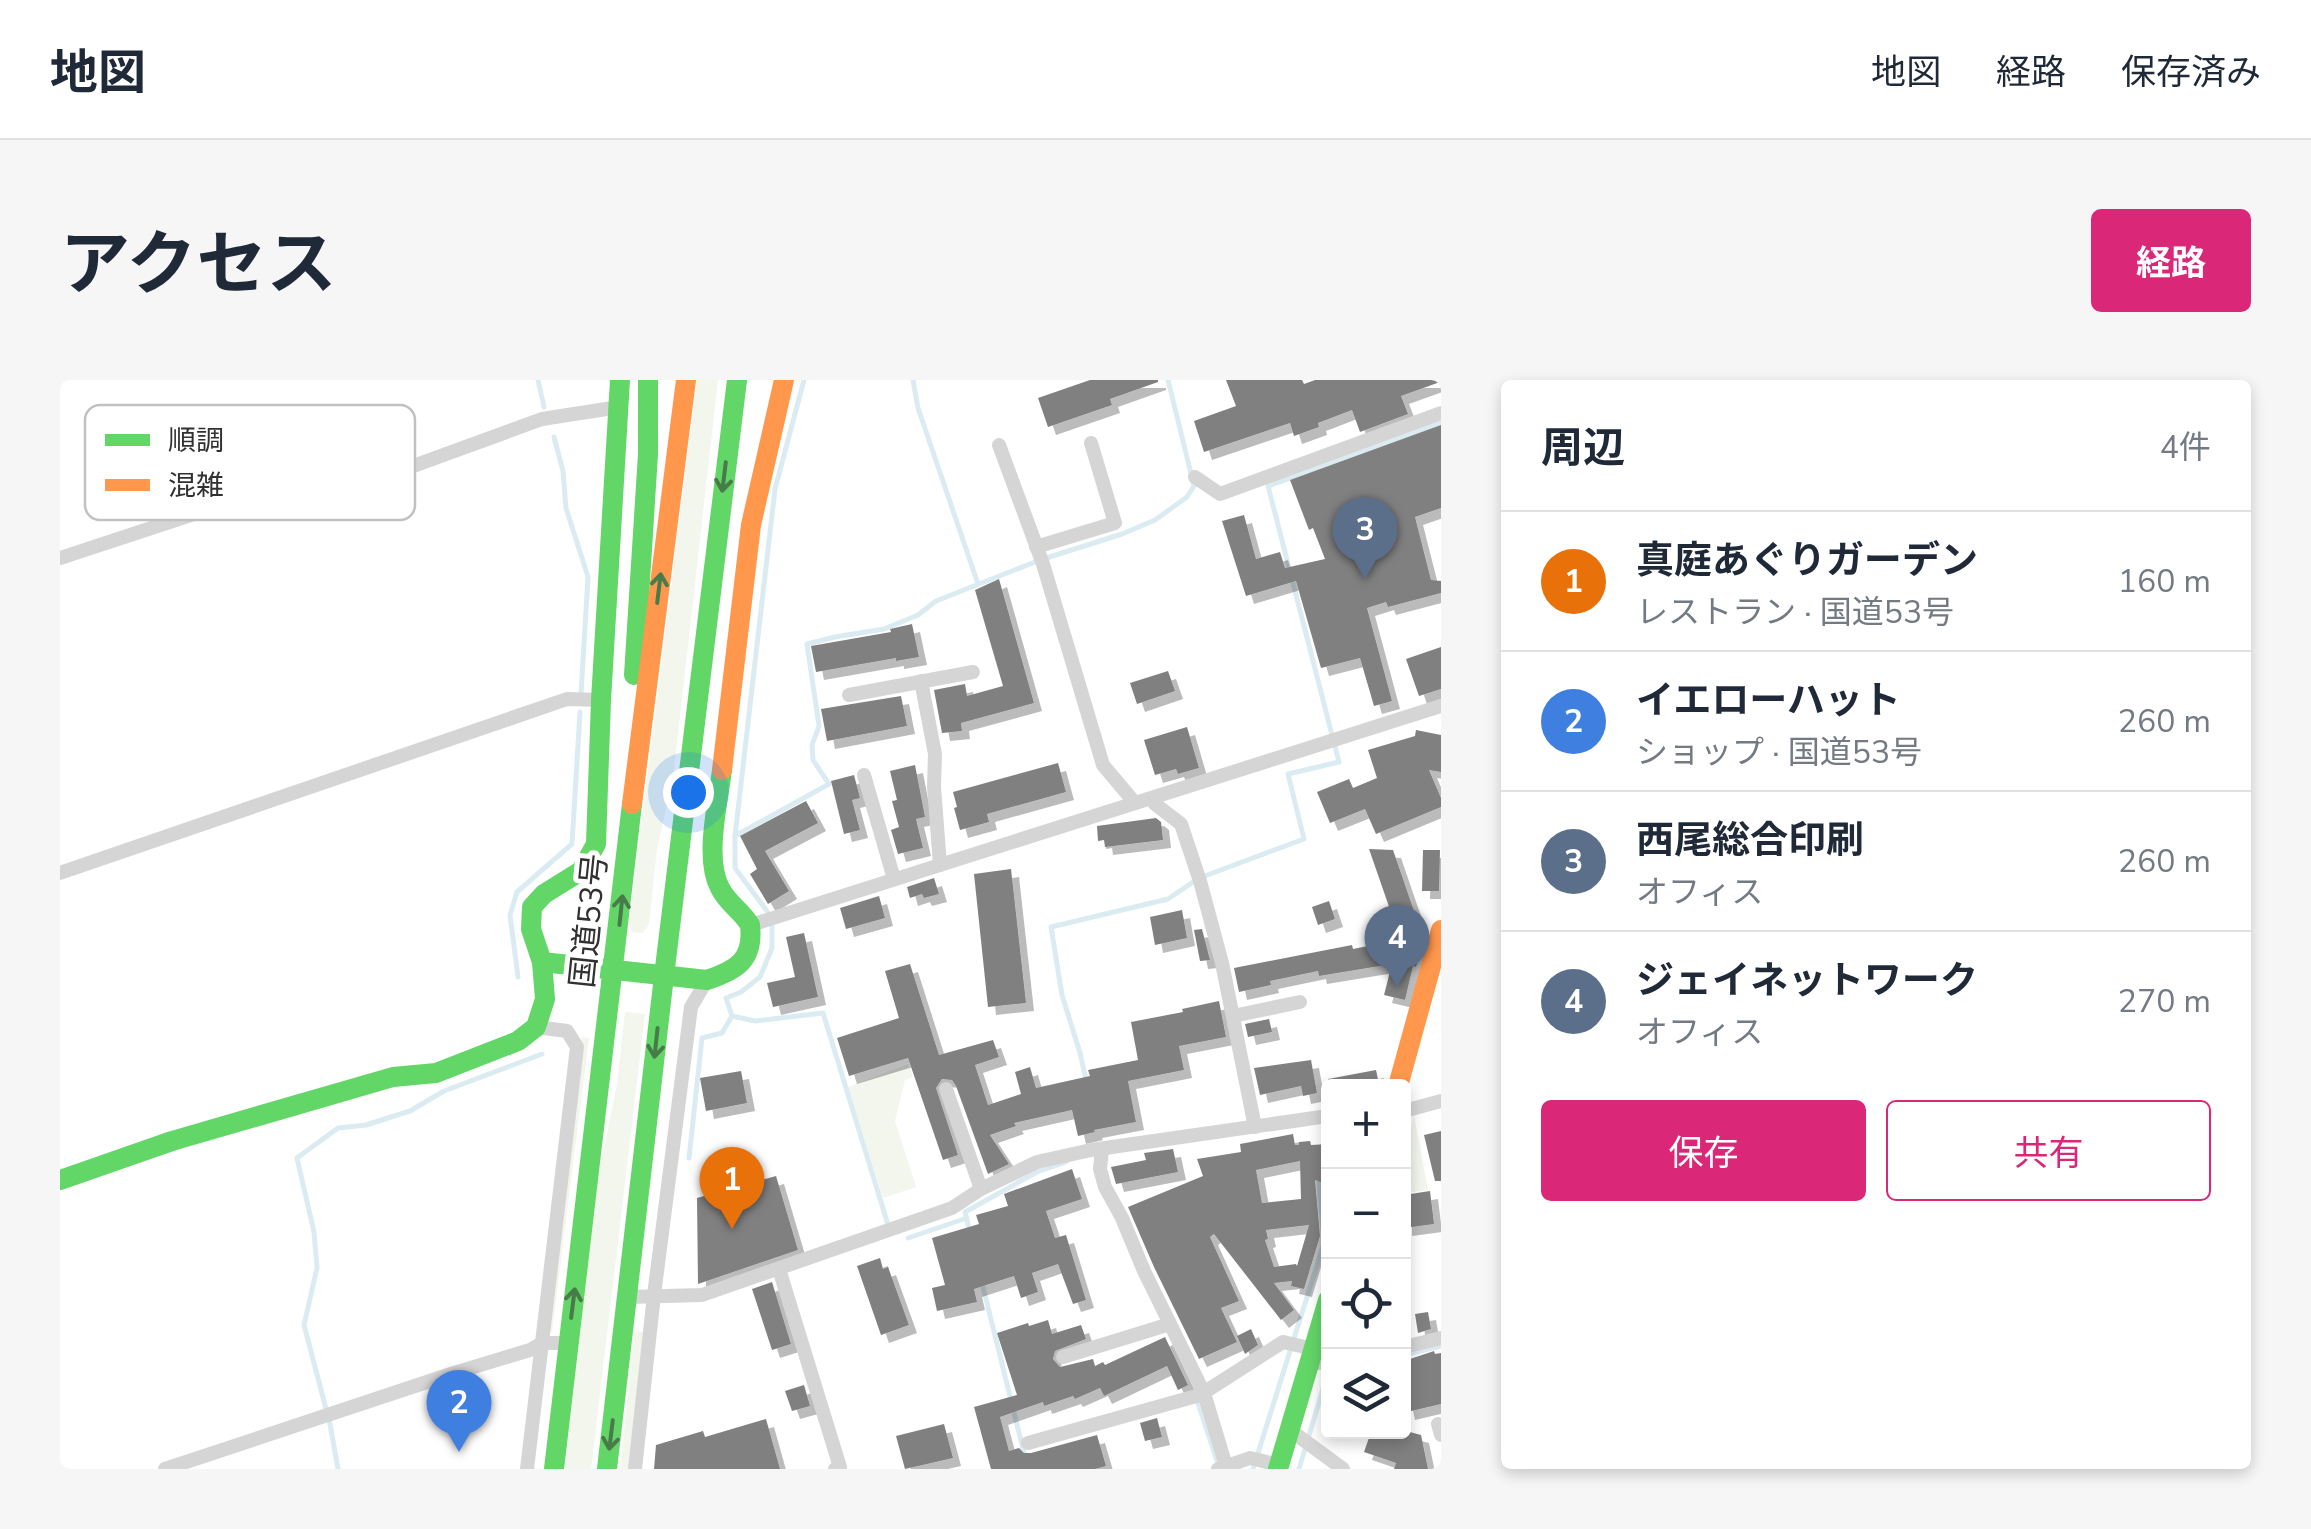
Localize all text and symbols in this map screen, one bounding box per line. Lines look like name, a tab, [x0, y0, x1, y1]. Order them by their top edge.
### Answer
text: 地図	[50, 40, 146, 106]
text: 地図	[1871, 49, 1941, 96]
text: 経路	[1996, 49, 2066, 96]
text: 保存済み	[2121, 49, 2261, 96]
button: 経路	[2091, 209, 2251, 312]
text: アクセス	[60, 217, 337, 313]
legend	[85, 405, 415, 520]
text: 周辺	[1541, 420, 1625, 477]
text: 順調	[168, 422, 224, 460]
text: 4件	[2160, 426, 2211, 469]
one-way arrow	[714, 460, 733, 492]
text: 混雑	[168, 467, 224, 505]
pin: 3	[1332, 496, 1398, 579]
text: 真庭あぐりガーデン	[1636, 535, 1978, 586]
text: 1	[1564, 560, 1583, 603]
text: 160 m	[2118, 560, 2211, 603]
one-way arrow	[651, 572, 669, 604]
text: レストラン · 国道53号	[1636, 591, 1954, 634]
text: イエローハット	[1636, 675, 1901, 726]
text: 2	[1564, 700, 1583, 743]
text: 260 m	[2118, 700, 2211, 743]
text: ショップ · 国道53号	[1636, 731, 1922, 774]
your location	[663, 767, 714, 818]
text: 西尾総合印刷	[1636, 815, 1864, 866]
text: 3	[1564, 840, 1583, 883]
text: 260 m	[2118, 840, 2211, 883]
street label: 国道53号	[561, 852, 617, 990]
text: オフィス	[1636, 871, 1763, 914]
one-way arrow	[612, 895, 631, 927]
pin: 4	[1364, 904, 1430, 987]
text: ジェイネットワーク	[1636, 955, 1978, 1006]
text: 4	[1564, 980, 1583, 1023]
text: 270 m	[2118, 980, 2211, 1023]
text: オフィス	[1636, 1011, 1763, 1054]
one-way arrow	[647, 1026, 666, 1058]
map controls	[1321, 1079, 1411, 1439]
button: +	[1321, 1079, 1411, 1169]
button: 保存	[1541, 1100, 1866, 1201]
button: 共有	[1886, 1100, 2211, 1201]
pin: 1	[700, 1146, 764, 1229]
button: −	[1321, 1169, 1411, 1259]
button: locate	[1321, 1259, 1411, 1349]
one-way arrow	[564, 1287, 583, 1319]
button: layers	[1321, 1349, 1411, 1439]
pin: 2	[426, 1370, 492, 1452]
one-way arrow	[601, 1418, 620, 1451]

